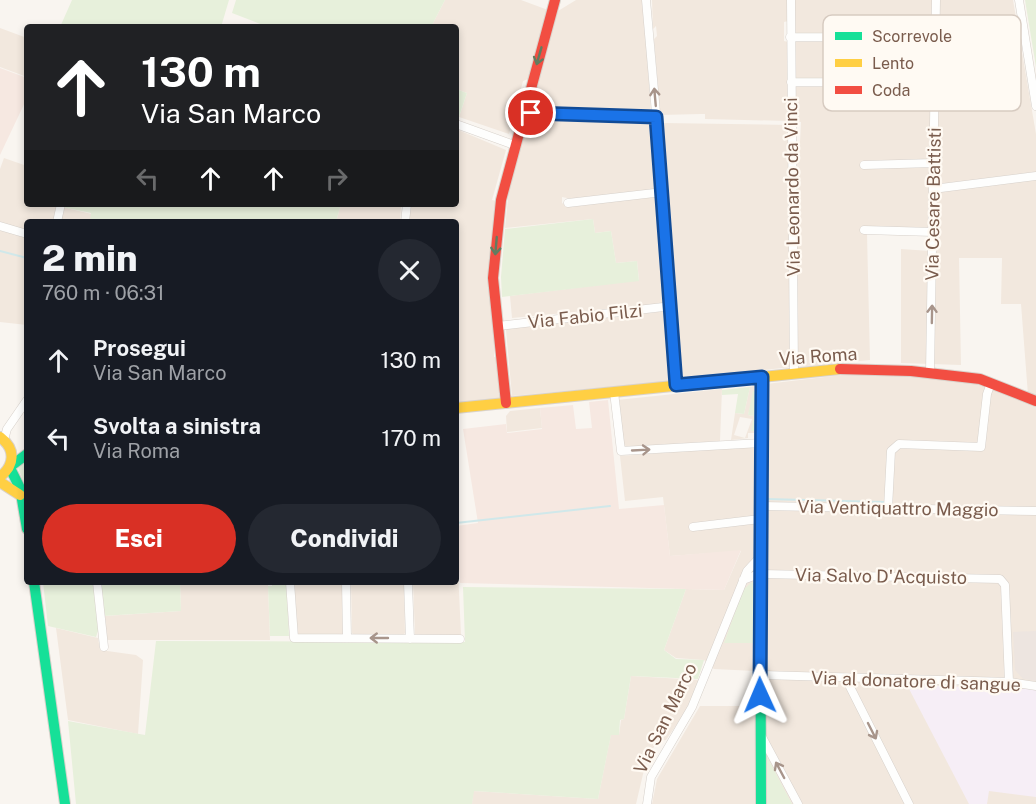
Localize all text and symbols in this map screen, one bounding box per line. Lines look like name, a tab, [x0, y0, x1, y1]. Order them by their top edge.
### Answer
legend	[823, 15, 1021, 111]
text: Scorrevole	[872, 27, 952, 46]
one-way arrow	[533, 46, 544, 65]
text: 130 m	[141, 47, 261, 96]
icon: ahead	[42, 48, 120, 126]
text: Lento	[872, 54, 914, 73]
text: Coda	[872, 81, 910, 100]
pin	[505, 87, 556, 138]
one-way arrow	[649, 87, 660, 107]
icon: arrive	[514, 96, 547, 129]
text: Via San Marco	[141, 97, 321, 129]
street label: Via Leonardo da Vinci	[780, 97, 804, 277]
street label: Via Cesare Battisti	[921, 127, 945, 281]
icon: left	[131, 162, 164, 195]
icon: ahead	[194, 162, 227, 195]
icon: ahead	[257, 162, 290, 195]
icon: right	[320, 162, 353, 195]
one-way arrow	[490, 236, 501, 255]
text: 2 min	[42, 237, 138, 279]
button: close	[378, 239, 441, 302]
text: 760 m · 06:31	[42, 281, 164, 305]
street label: Via Fabio Filzi	[527, 300, 643, 332]
one-way arrow	[926, 305, 937, 325]
text: Prosegui	[93, 335, 186, 361]
street label: Via Roma	[778, 343, 858, 369]
icon: ahead	[42, 344, 75, 377]
text: 130 m	[380, 347, 441, 373]
text: Via San Marco	[93, 361, 227, 385]
text: Svolta a sinistra	[93, 413, 261, 439]
icon: left	[42, 422, 75, 455]
text: 170 m	[381, 425, 441, 451]
text: Via Roma	[93, 439, 180, 463]
one-way arrow	[630, 444, 650, 455]
street label: Via Ventiquattro Maggio	[797, 496, 999, 520]
button: Esci	[42, 504, 236, 573]
button: Condividi	[248, 504, 441, 573]
street label: Via Salvo D'Acquisto	[795, 564, 967, 588]
one-way arrow	[369, 633, 389, 644]
street label: Via San Marco	[629, 659, 701, 777]
position arrow	[728, 663, 792, 727]
street label: Via al donatore di sangue	[811, 667, 1021, 695]
one-way arrow	[867, 721, 878, 739]
one-way arrow	[774, 761, 785, 779]

